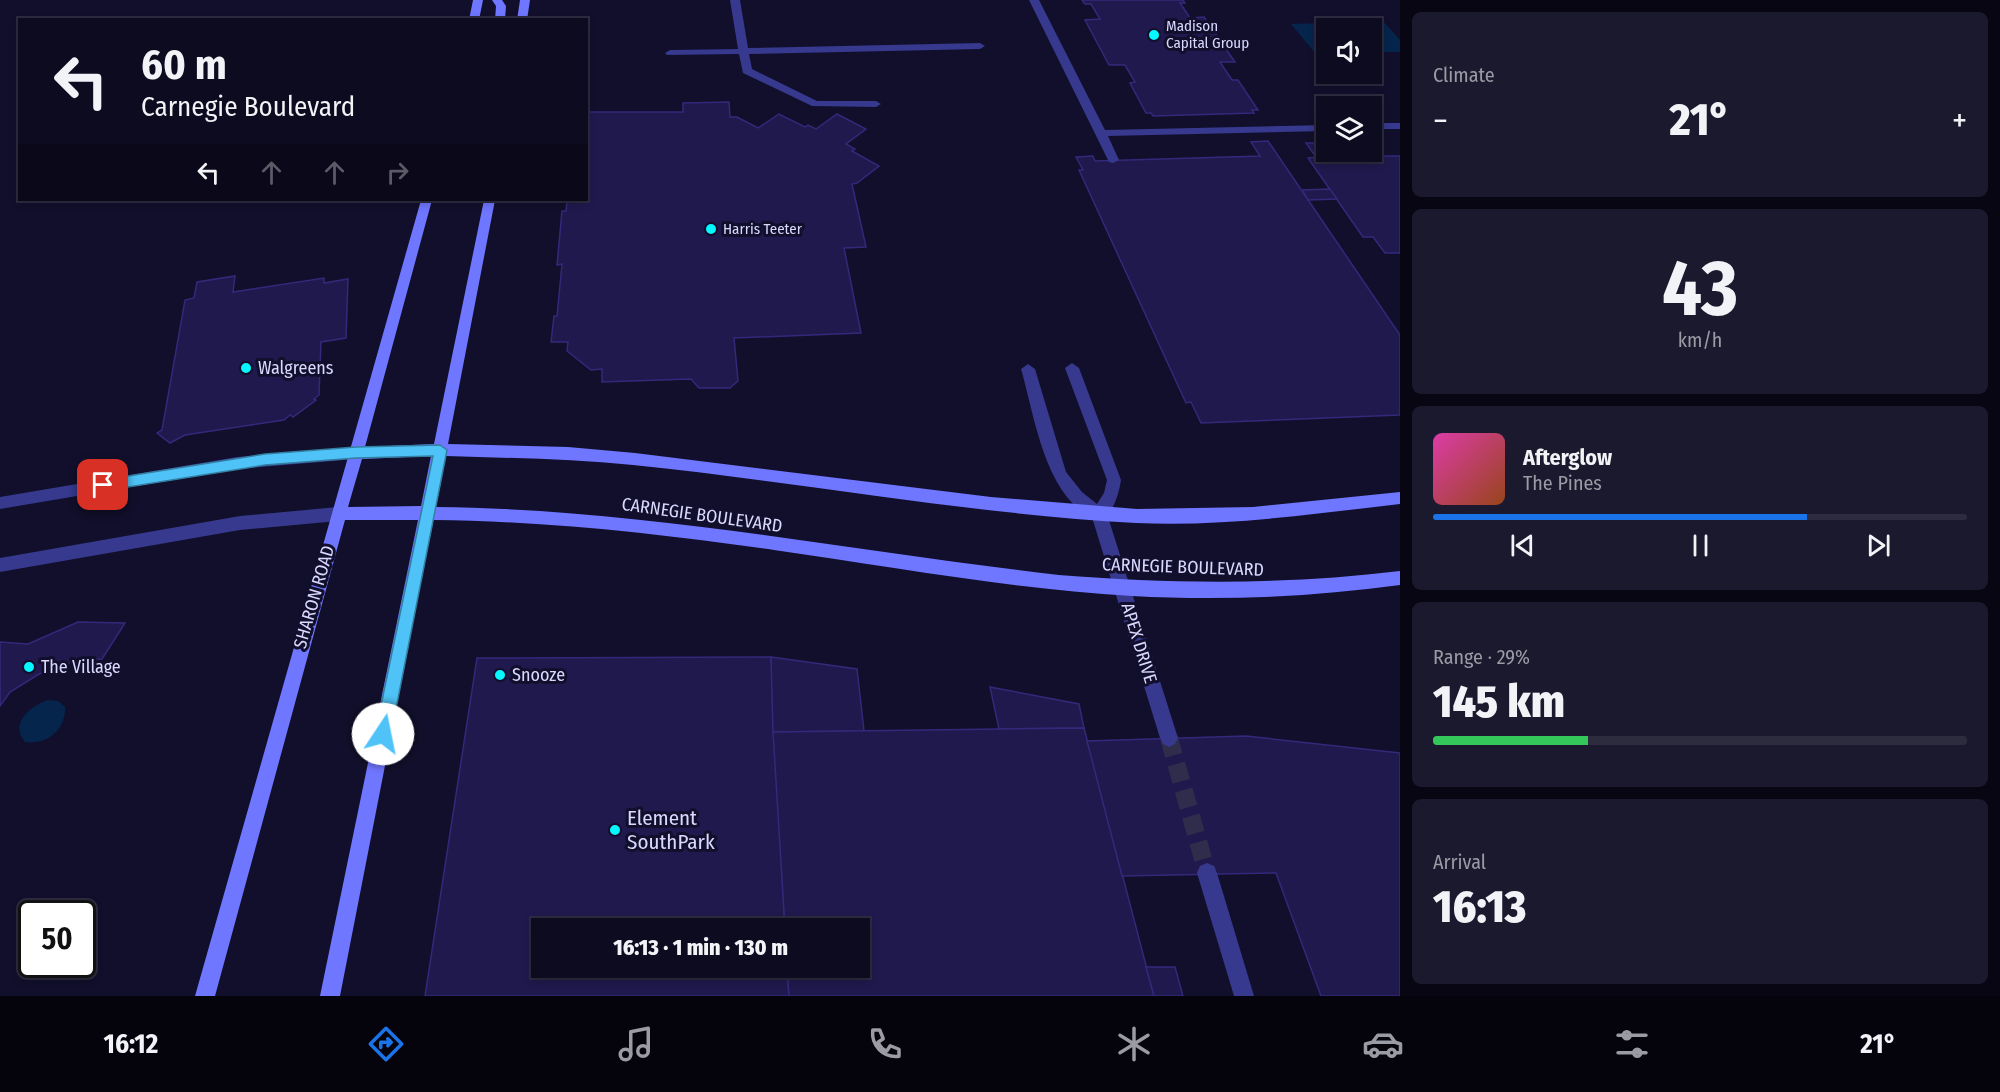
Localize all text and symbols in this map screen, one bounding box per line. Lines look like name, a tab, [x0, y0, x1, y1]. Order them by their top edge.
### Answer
place label: Madison Capital Group	[1166, 17, 1249, 52]
map controls	[1316, 18, 1382, 162]
button: sound	[1316, 18, 1382, 84]
marker: Madison Capital Group	[1147, 28, 1161, 42]
text: 60 m	[141, 40, 227, 90]
icon: left	[42, 42, 120, 120]
text: Climate	[1433, 63, 1495, 87]
text: Carnegie Boulevard	[141, 91, 355, 123]
text: 21°	[1669, 93, 1730, 147]
button: layers	[1316, 96, 1382, 162]
text: −	[1433, 101, 1448, 141]
text: +	[1952, 101, 1967, 141]
icon: left	[192, 156, 225, 189]
icon: ahead	[255, 156, 288, 189]
icon: ahead	[318, 156, 351, 189]
icon: right	[381, 156, 414, 189]
place label: Harris Teeter	[723, 220, 803, 238]
marker: Harris Teeter	[704, 222, 718, 236]
text: 43	[1662, 242, 1738, 336]
text: km/h	[1678, 328, 1722, 352]
place label: Walgreens	[258, 357, 334, 379]
marker: Walgreens	[239, 361, 253, 375]
text: Afterglow	[1523, 444, 1612, 471]
pin	[77, 459, 128, 510]
icon: arrive	[86, 468, 119, 501]
text: The Pines	[1523, 471, 1602, 495]
street label: CARNEGIE BOULEVARD	[620, 493, 784, 537]
icon: previous	[1506, 529, 1539, 562]
icon: pause	[1684, 529, 1717, 562]
icon: next	[1862, 529, 1895, 562]
street label: SHARON ROAD	[289, 543, 339, 651]
street label: CARNEGIE BOULEVARD	[1102, 553, 1264, 581]
street label: APEX DRIVE	[1116, 600, 1162, 686]
text: Range · 29%	[1433, 645, 1530, 669]
place label: The Village	[41, 656, 121, 678]
marker: The Village	[22, 660, 36, 674]
place label: Snooze	[512, 664, 565, 686]
marker: Snooze	[493, 668, 507, 682]
text: 145 km	[1433, 675, 1565, 729]
position arrow	[351, 702, 415, 766]
place label: Element SouthPark	[627, 805, 715, 855]
marker: Element SouthPark	[608, 823, 622, 837]
text: Arrival	[1433, 850, 1486, 874]
text: 16:13	[1433, 880, 1526, 934]
speed limit sign: 50	[18, 900, 96, 978]
text: 16:13 · 1 min · 130 m	[613, 934, 788, 961]
icon: directions	[365, 1023, 407, 1065]
icon: music	[615, 1023, 657, 1065]
icon: phone	[864, 1023, 906, 1065]
icon: climate	[1113, 1023, 1155, 1065]
icon: car	[1362, 1023, 1404, 1065]
icon: filters	[1611, 1023, 1653, 1065]
text: 16:12	[104, 1028, 158, 1060]
text: 21°	[1860, 1028, 1896, 1060]

